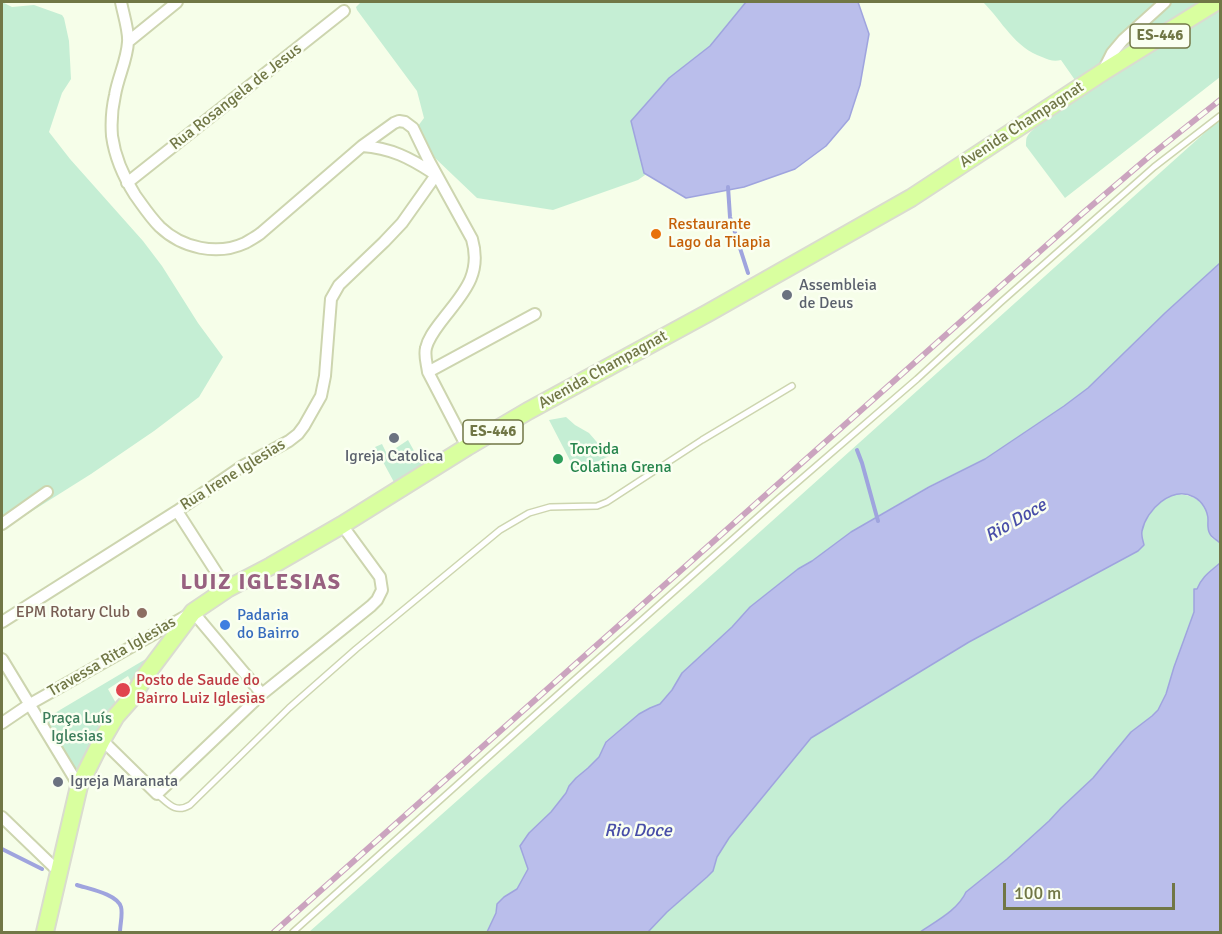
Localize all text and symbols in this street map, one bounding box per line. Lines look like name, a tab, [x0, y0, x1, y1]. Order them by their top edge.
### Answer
road number: ES-446	[1130, 24, 1190, 48]
street label: Rua Rosangela de Jesus	[166, 40, 306, 154]
street label: Avenida Champagnat	[956, 78, 1088, 172]
place label: Restaurante Lago da Tilapia	[668, 215, 771, 253]
marker: Restaurante Lago da Tilapia	[649, 227, 663, 241]
place label: Assembleia de Deus	[799, 276, 877, 314]
marker: Assembleia de Deus	[780, 288, 794, 302]
street label: Avenida Champagnat	[535, 327, 671, 413]
road number: ES-446	[463, 420, 523, 444]
marker: Igreja Catolica	[387, 431, 401, 445]
street label: Rua Irene Iglesias	[177, 435, 289, 515]
place label: Torcida Colatina Grena	[570, 440, 672, 478]
place label: Igreja Catolica	[345, 447, 443, 467]
marker: Torcida Colatina Grena	[551, 452, 565, 466]
water label: Rio Doce	[981, 495, 1051, 547]
district label: LUIZ IGLESIAS	[181, 570, 341, 596]
place label: EPM Rotary Club	[16, 603, 130, 623]
marker: EPM Rotary Club	[135, 606, 149, 620]
place label: Padaria do Bairro	[237, 606, 299, 644]
street label: Travessa Rita Iglesias	[45, 613, 179, 701]
marker: Padaria do Bairro	[218, 618, 232, 632]
place label: Posto de Saude do Bairro Luiz Iglesias	[136, 671, 265, 709]
marker: Posto de Saude do Bairro Luiz Iglesias	[114, 681, 132, 699]
park label: Praça Luís Iglesias	[42, 709, 112, 747]
place label: Igreja Maranata	[70, 772, 178, 792]
marker: Igreja Maranata	[51, 775, 65, 789]
water label: Rio Doce	[604, 820, 672, 842]
scale bar	[1006, 871, 1178, 909]
text: 100 m	[1014, 882, 1061, 904]

